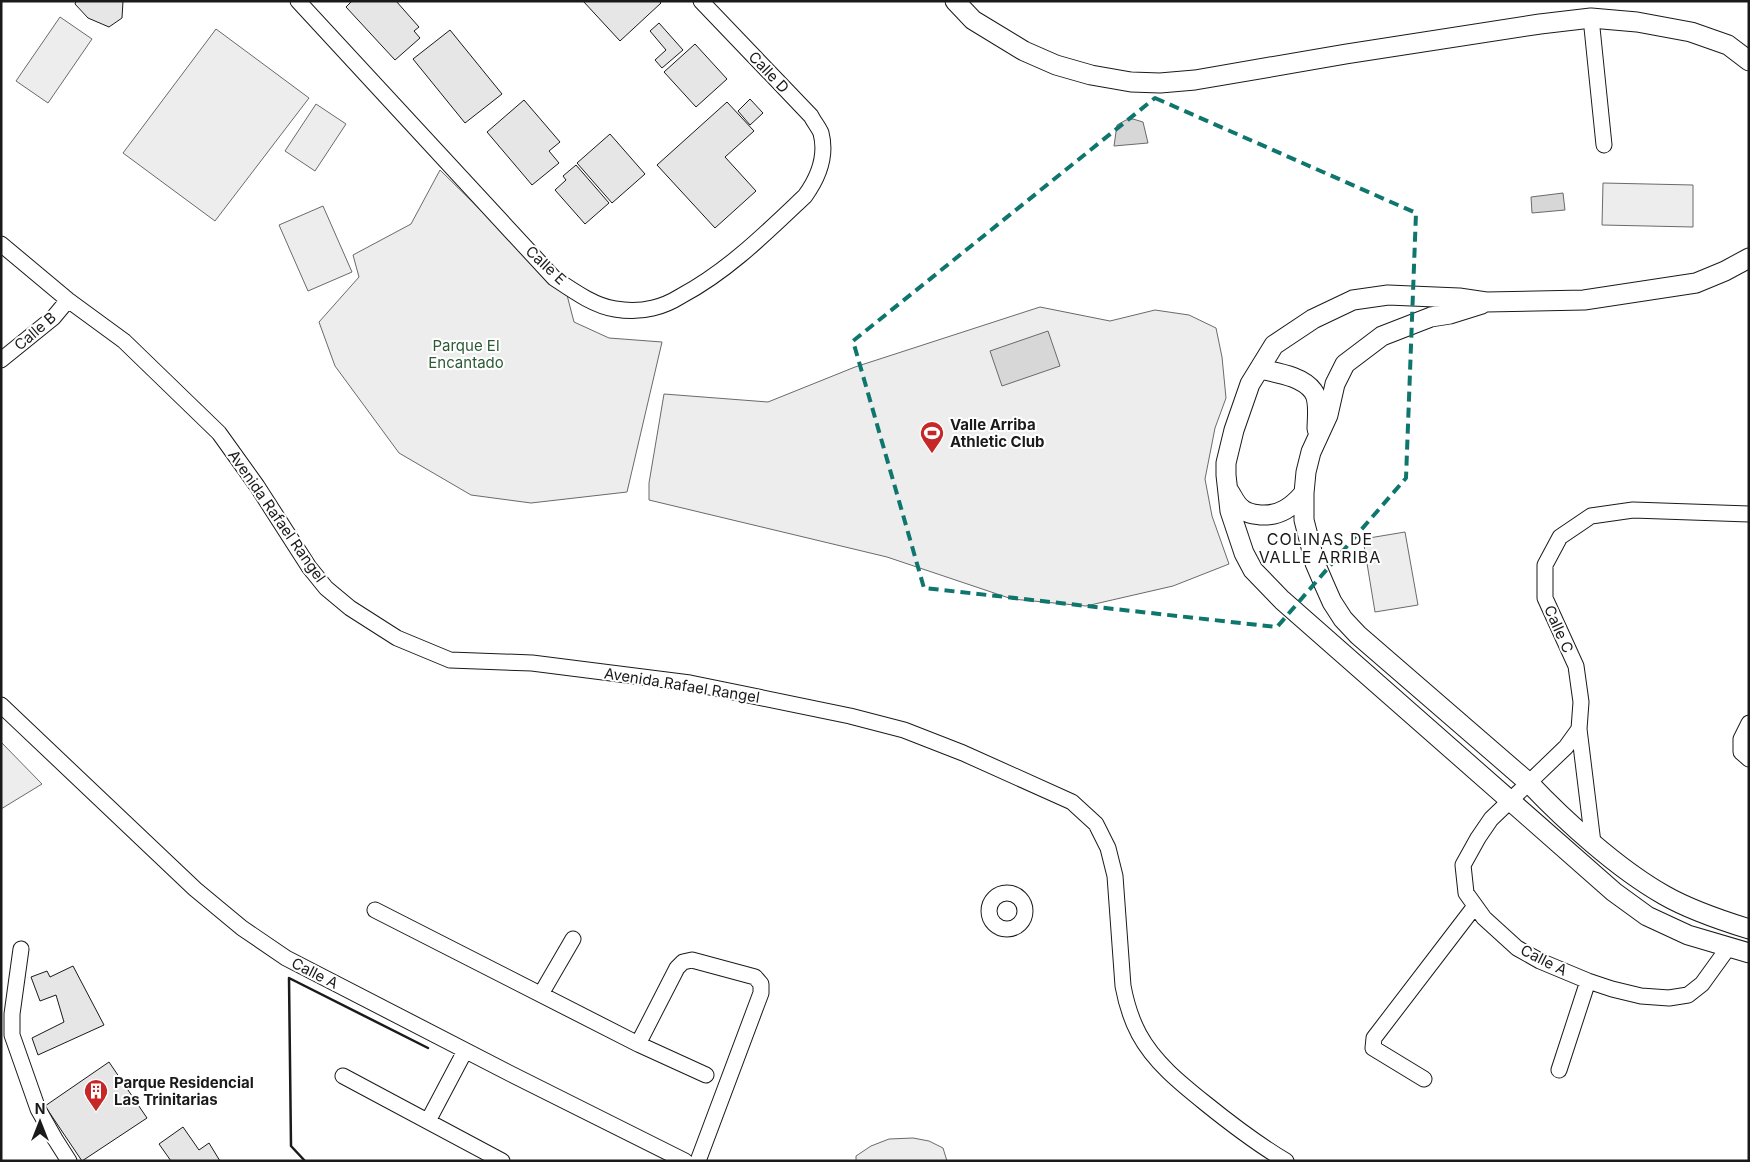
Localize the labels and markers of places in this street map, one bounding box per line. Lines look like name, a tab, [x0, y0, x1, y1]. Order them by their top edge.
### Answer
place label: Valle Arriba Athletic Club	[950, 415, 1045, 451]
sports icon: Valle Arriba Athletic Club	[919, 420, 945, 454]
place label: Parque Residencial Las Trinitarias	[114, 1073, 254, 1109]
building icon: Parque Residencial Las Trinitarias	[83, 1078, 109, 1112]

